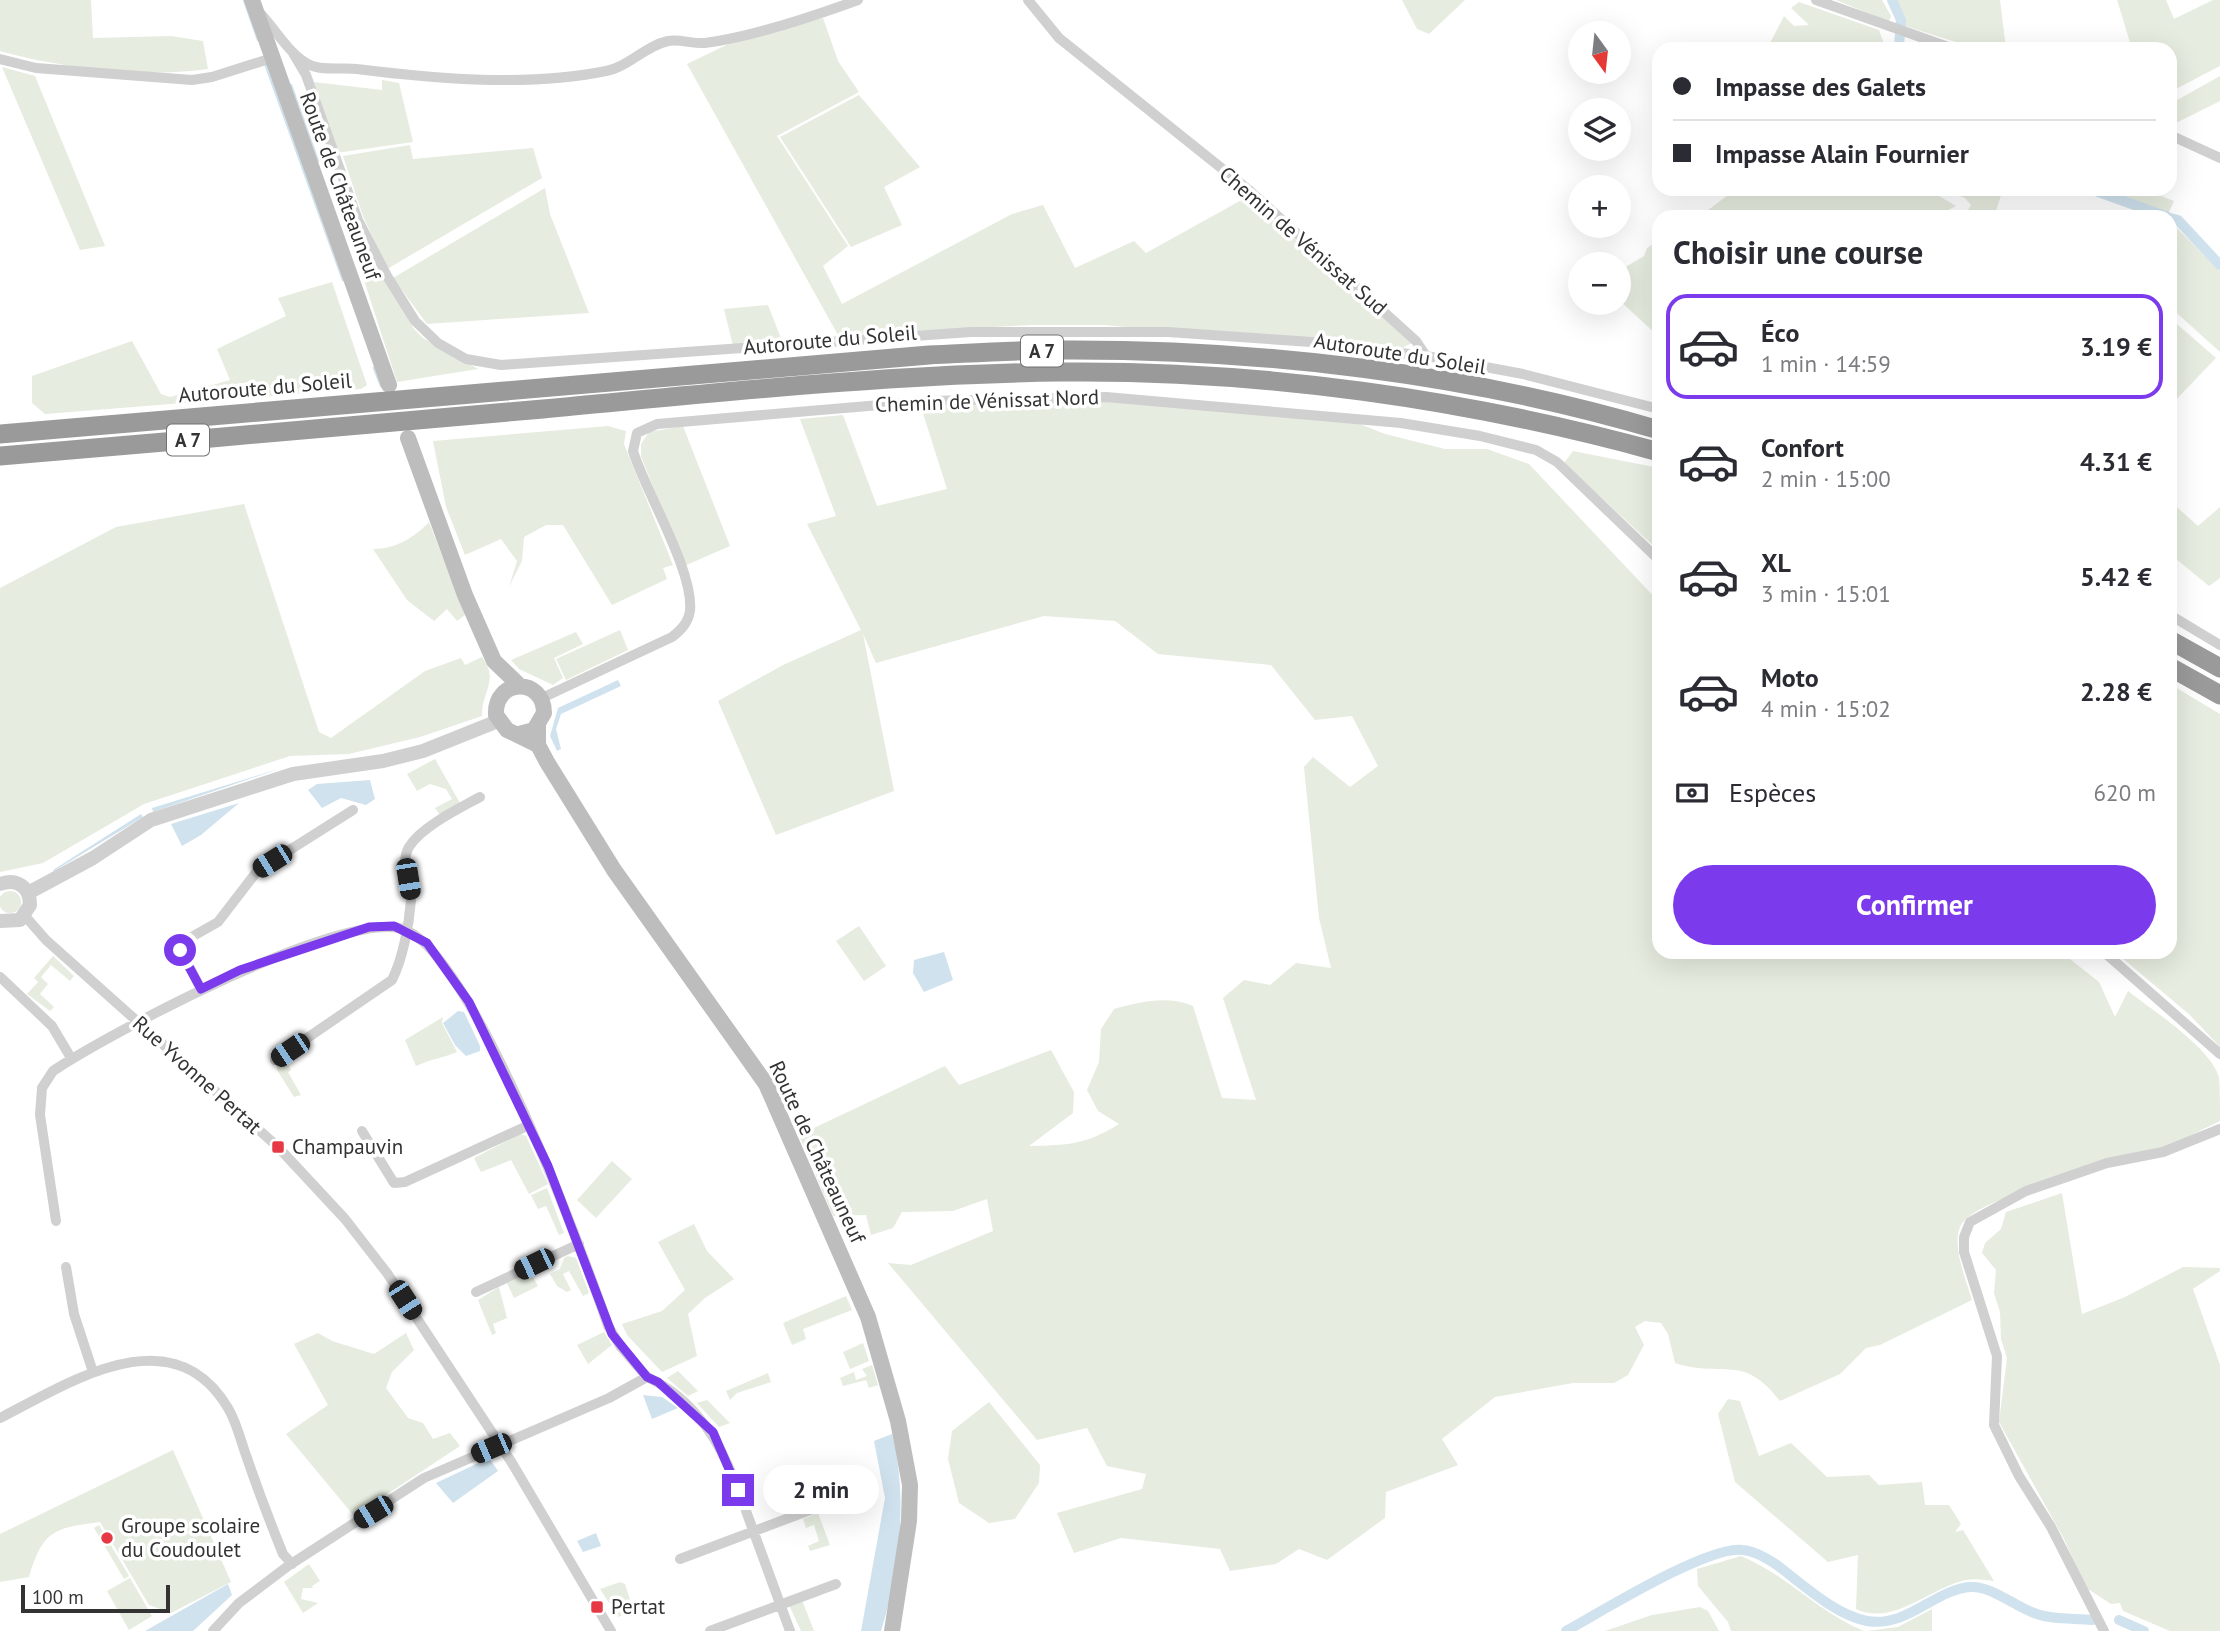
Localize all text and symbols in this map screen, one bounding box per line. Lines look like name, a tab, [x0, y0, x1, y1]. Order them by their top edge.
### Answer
north arrow	[1568, 21, 1631, 84]
map controls	[1568, 21, 1631, 315]
text: Impasse des Galets	[1715, 70, 1926, 103]
street label: Route de Châteauneuf	[294, 88, 387, 285]
button: layers	[1568, 98, 1631, 161]
text: Impasse Alain Fournier	[1715, 137, 1969, 170]
street label: Chemin de Vénissat Sud	[1214, 160, 1393, 321]
button: +	[1568, 175, 1631, 238]
text: Choisir une course	[1673, 231, 1923, 273]
button: −	[1568, 252, 1631, 315]
icon: car	[1677, 315, 1740, 378]
text: Éco	[1761, 316, 1799, 349]
street label: Autoroute du Soleil	[742, 318, 918, 361]
street label: Autoroute du Soleil	[1312, 327, 1488, 380]
text: 3.19 €	[2080, 330, 2152, 363]
road number: A 7	[1021, 336, 1063, 366]
text: 1 min · 14:59	[1761, 349, 1891, 378]
street label: Autoroute du Soleil	[177, 366, 353, 409]
street label: Chemin de Vénissat Nord	[875, 383, 1099, 418]
road number: A 7	[167, 424, 209, 456]
icon: car	[1677, 430, 1740, 493]
text: Confort	[1761, 431, 1844, 464]
text: 4.31 €	[2080, 445, 2152, 478]
text: 2 min · 15:00	[1761, 464, 1891, 493]
icon: car	[1677, 545, 1740, 608]
text: XL	[1761, 546, 1791, 579]
text: 5.42 €	[2080, 560, 2152, 593]
text: 3 min · 15:01	[1761, 579, 1891, 608]
icon: car	[1677, 660, 1740, 723]
text: Moto	[1761, 661, 1819, 694]
text: 2.28 €	[2080, 675, 2152, 708]
text: 4 min · 15:02	[1761, 694, 1891, 723]
icon: cash	[1673, 774, 1711, 812]
text: Espèces	[1729, 776, 1816, 809]
text: 620 m	[2094, 778, 2156, 807]
car	[249, 841, 296, 881]
car	[395, 857, 422, 901]
button: Confirmer	[1673, 865, 2156, 945]
route start	[164, 934, 196, 966]
street label: Rue Yvonne Pertat	[127, 1010, 267, 1140]
car	[267, 1030, 314, 1070]
street label: Route de Châteauneuf	[763, 1056, 872, 1248]
place label: Champauvin	[292, 1133, 403, 1160]
marker: Champauvin	[270, 1139, 286, 1155]
car	[511, 1245, 558, 1283]
car	[385, 1277, 426, 1323]
car	[468, 1430, 515, 1466]
callout: 2 min	[762, 1466, 878, 1514]
route end	[722, 1474, 754, 1506]
text: 2 min	[793, 1475, 849, 1504]
car	[350, 1492, 397, 1532]
place label: Groupe scolaire du Coudoulet	[121, 1512, 260, 1563]
marker: Groupe scolaire du Coudoulet	[99, 1530, 115, 1546]
scale bar	[21, 1582, 170, 1614]
text: 100 m	[32, 1585, 84, 1609]
place label: Pertat	[611, 1593, 665, 1620]
marker: Pertat	[589, 1599, 605, 1615]

